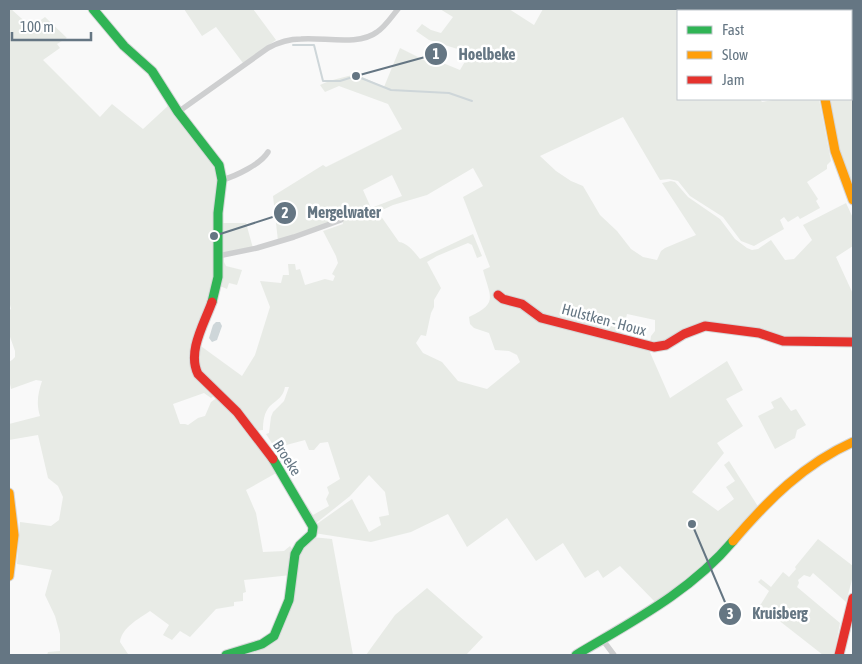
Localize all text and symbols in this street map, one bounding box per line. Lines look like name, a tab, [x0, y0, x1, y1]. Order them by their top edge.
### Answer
scale bar	[12, 10, 91, 42]
legend	[677, 10, 852, 100]
text: 100 m	[20, 18, 54, 35]
text: Fast	[722, 21, 744, 38]
callout: Hoelbeke	[423, 39, 525, 70]
text: 1	[432, 45, 440, 62]
text: Hoelbeke	[458, 45, 516, 63]
text: Slow	[722, 46, 748, 63]
text: Jam	[722, 71, 745, 88]
callout: Mergelwater	[273, 197, 391, 228]
text: Mergelwater	[307, 203, 381, 221]
text: 2	[281, 204, 289, 221]
street label: Hulstken - Houx	[560, 300, 648, 339]
street label: Broeke	[270, 437, 305, 479]
callout: Kruisberg	[717, 598, 818, 629]
text: Kruisberg	[752, 604, 808, 622]
text: 3	[726, 605, 734, 622]

